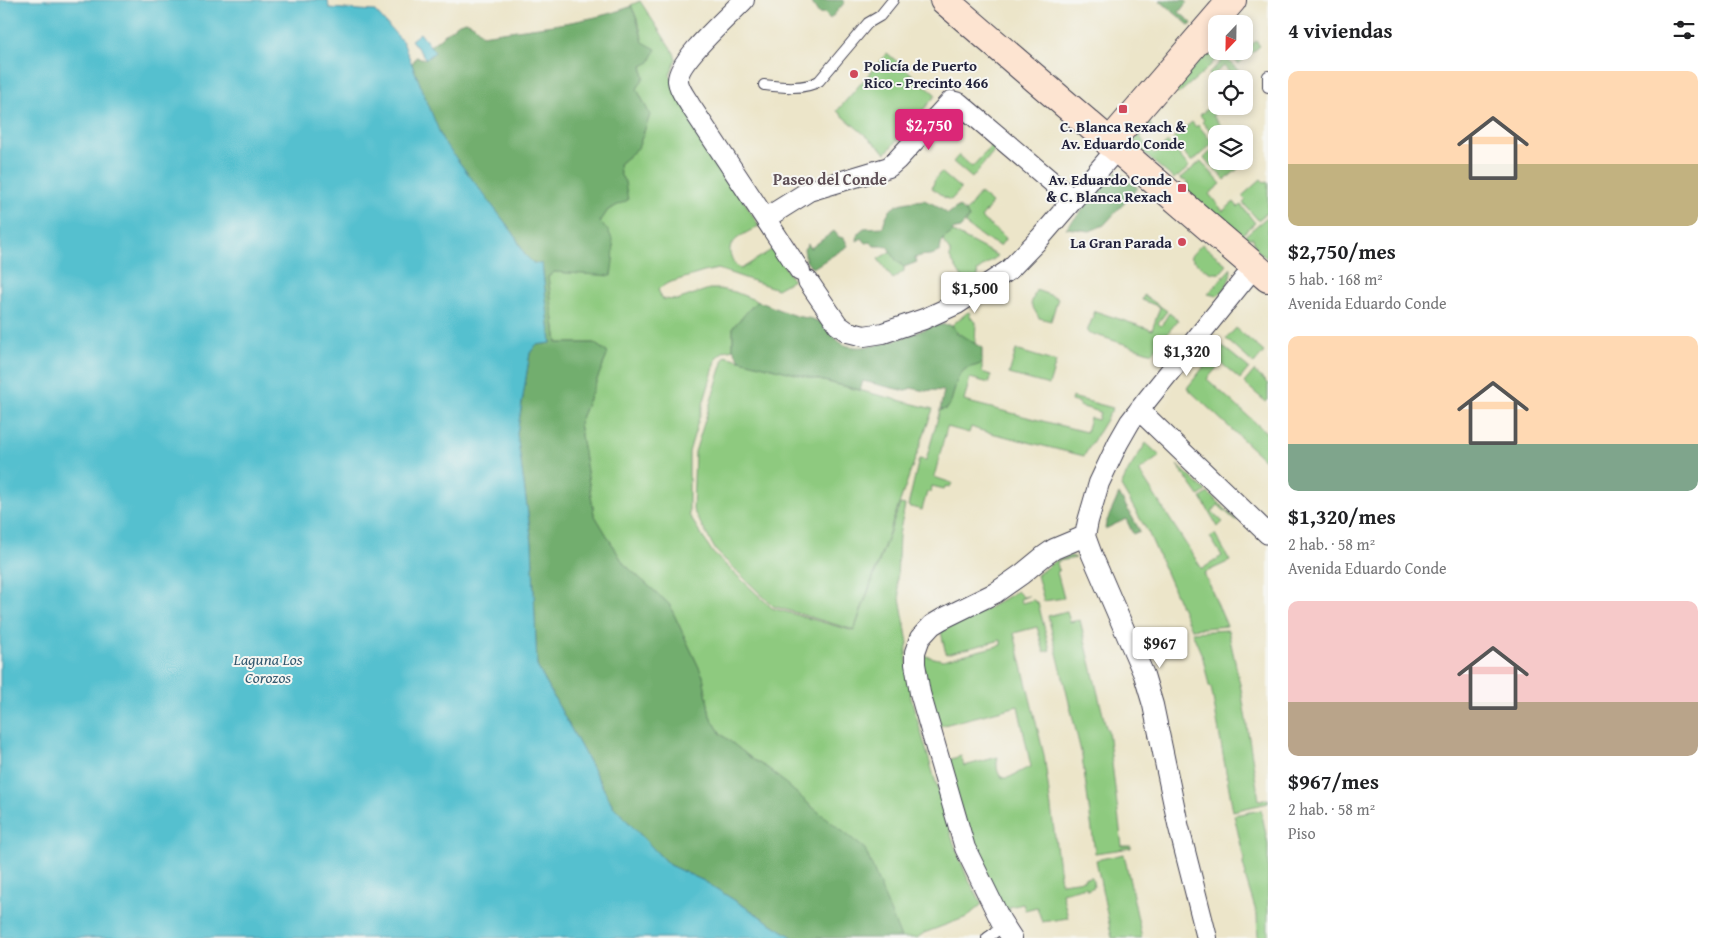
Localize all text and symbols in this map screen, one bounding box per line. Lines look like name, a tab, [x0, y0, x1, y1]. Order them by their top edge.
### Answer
north arrow	[1208, 15, 1252, 60]
map controls	[1208, 15, 1253, 170]
text: 4 viviendas	[1288, 15, 1393, 46]
icon: filters	[1670, 16, 1698, 44]
place label: Policía de Puerto Rico - Precinto 466	[864, 55, 989, 93]
marker: Policía de Puerto Rico - Precinto 466	[848, 68, 860, 80]
button: locate	[1208, 70, 1253, 115]
marker: C. Blanca Rexach & Av. Eduardo Conde	[1117, 103, 1129, 115]
icon: home	[1448, 103, 1538, 193]
pin: $2,750	[888, 108, 970, 151]
text: $2,750	[906, 113, 952, 137]
place label: C. Blanca Rexach & Av. Eduardo Conde	[1060, 116, 1186, 154]
button: layers	[1208, 125, 1253, 170]
district label: Paseo del Conde	[773, 167, 887, 191]
place label: Av. Eduardo Conde & C. Blanca Rexach	[1046, 169, 1172, 207]
marker: Av. Eduardo Conde & C. Blanca Rexach	[1176, 182, 1188, 194]
place label: La Gran Parada	[1070, 232, 1172, 253]
marker: La Gran Parada	[1176, 236, 1188, 248]
text: $2,750/mes	[1288, 236, 1396, 267]
text: 5 hab. · 168 m²	[1288, 267, 1383, 291]
pin: $1,500	[934, 272, 1016, 314]
text: $1,500	[952, 276, 998, 300]
text: Avenida Eduardo Conde	[1288, 291, 1447, 315]
pin: $1,320	[1146, 334, 1228, 377]
text: $1,320	[1164, 339, 1210, 363]
icon: home	[1448, 368, 1538, 458]
text: $1,320/mes	[1288, 501, 1396, 532]
text: 2 hab. · 58 m²	[1288, 532, 1375, 556]
text: Avenida Eduardo Conde	[1288, 556, 1447, 580]
pin: $967	[1130, 626, 1190, 669]
text: $967	[1143, 631, 1177, 655]
icon: home	[1448, 633, 1538, 723]
water label: Laguna Los Corozos	[233, 647, 303, 689]
text: $967/mes	[1288, 766, 1379, 797]
text: 2 hab. · 58 m²	[1288, 797, 1375, 821]
text: Piso	[1288, 821, 1316, 845]

